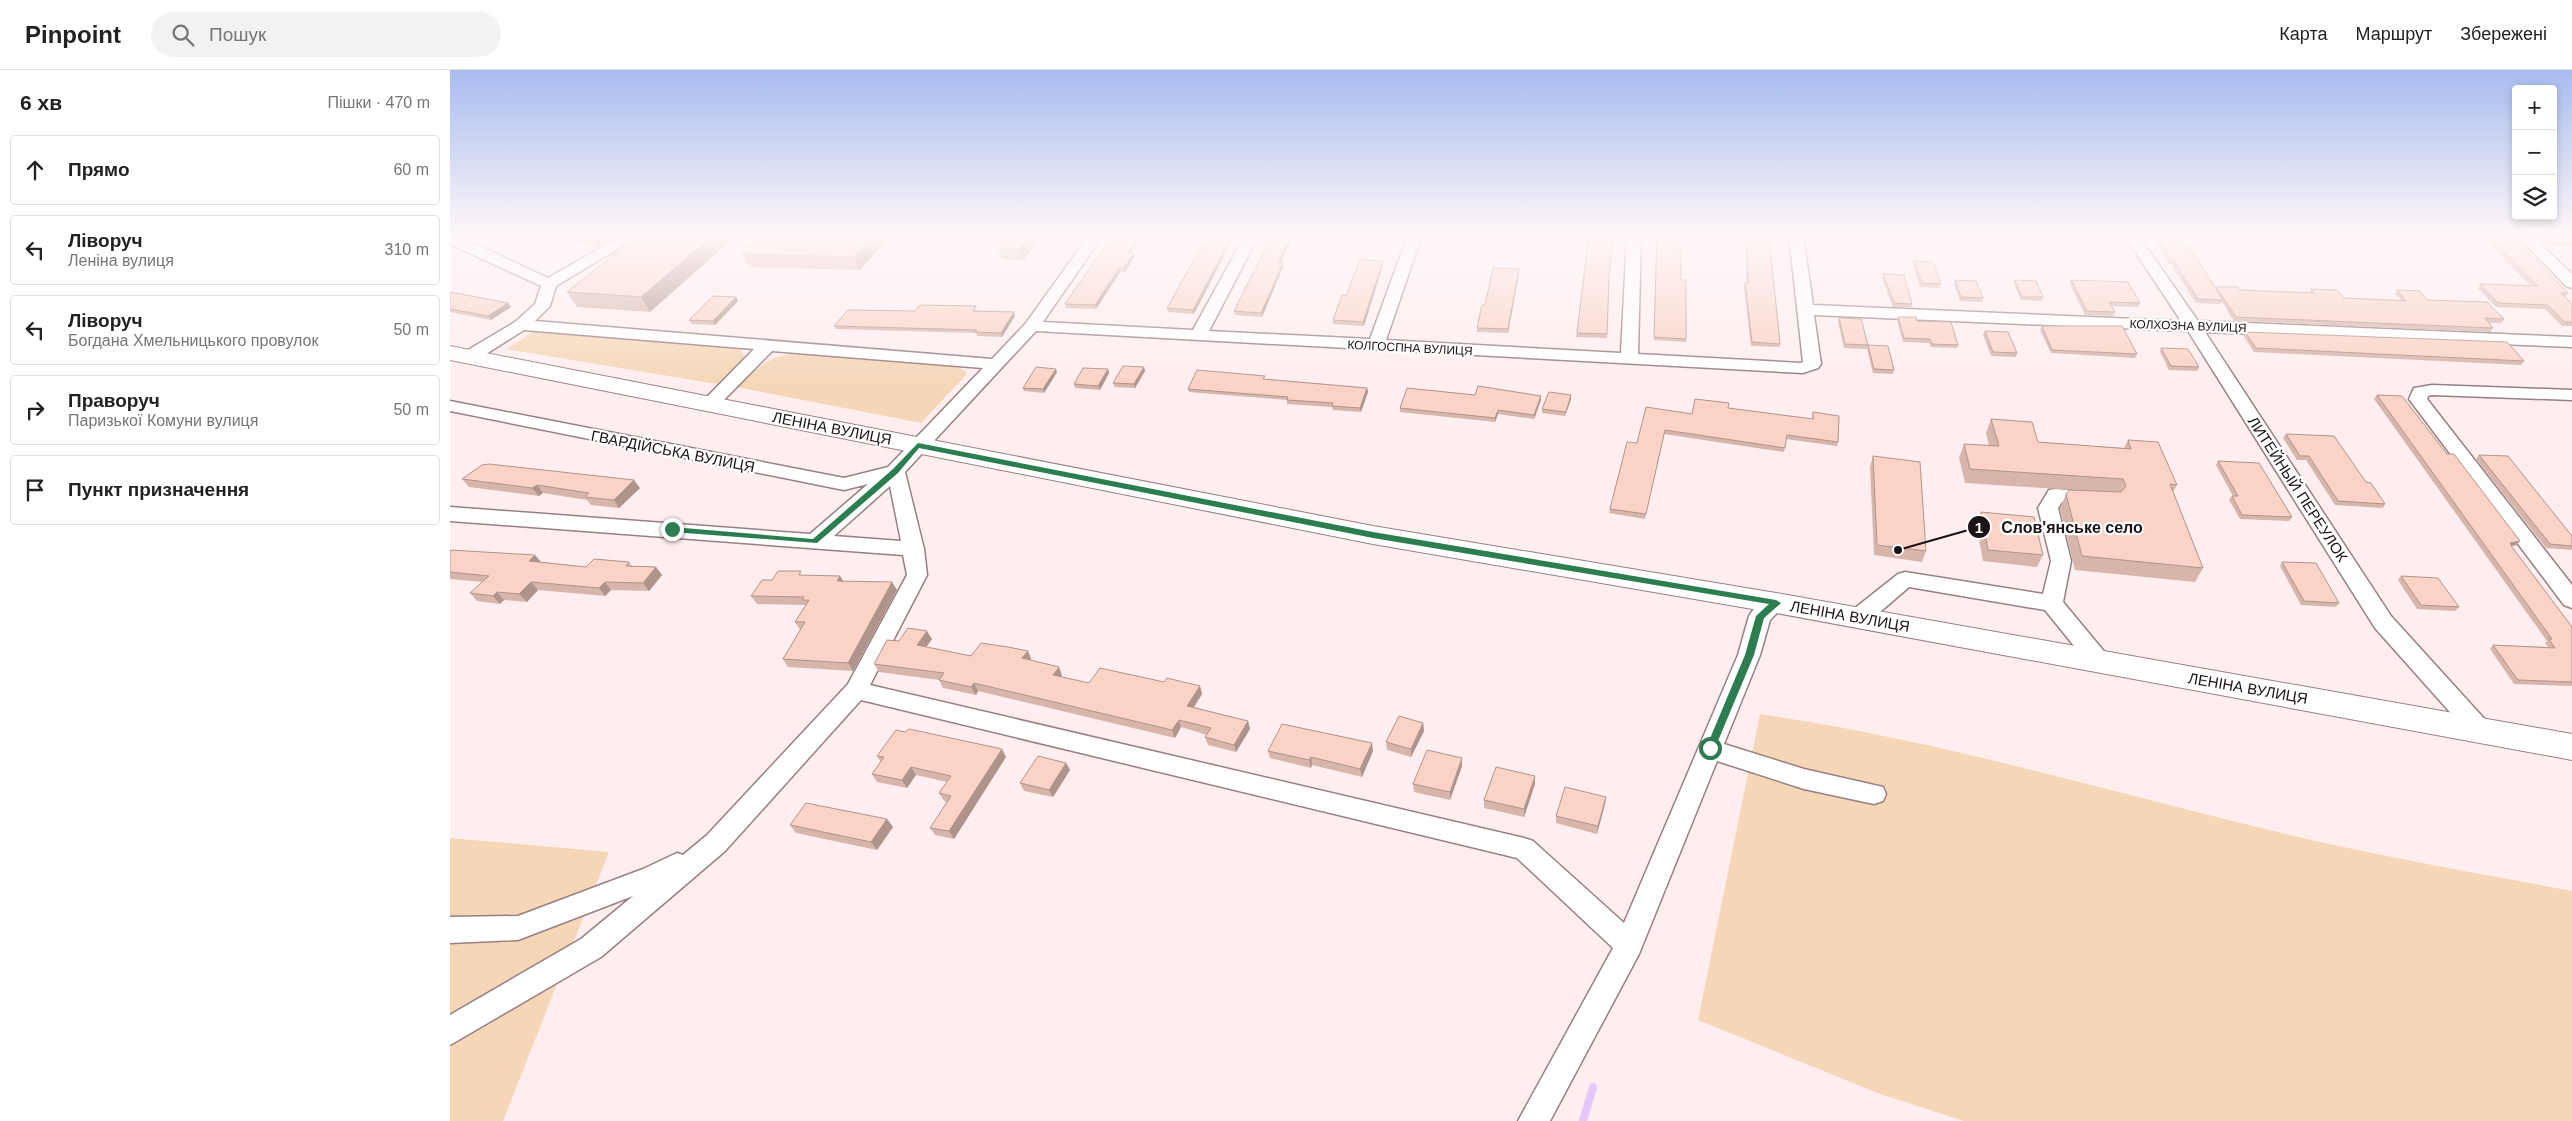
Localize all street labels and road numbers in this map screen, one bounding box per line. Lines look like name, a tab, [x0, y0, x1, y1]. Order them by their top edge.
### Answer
street label: КОЛХОЗНА ВУЛИЦЯ	[2129, 317, 2247, 335]
street label: КОЛГОСПНА ВУЛИЦЯ	[1347, 338, 1473, 358]
street label: ЛЕНІНА ВУЛИЦЯ	[771, 408, 893, 448]
street label: ЛИТЕЙНЫЙ ПЕРЕУЛОК	[2245, 413, 2351, 565]
street label: ГВАРДІЙСЬКА ВУЛИЦЯ	[590, 427, 756, 475]
street label: ЛЕНІНА ВУЛИЦЯ	[1789, 597, 1911, 635]
street label: ЛЕНІНА ВУЛИЦЯ	[2187, 669, 2309, 707]

